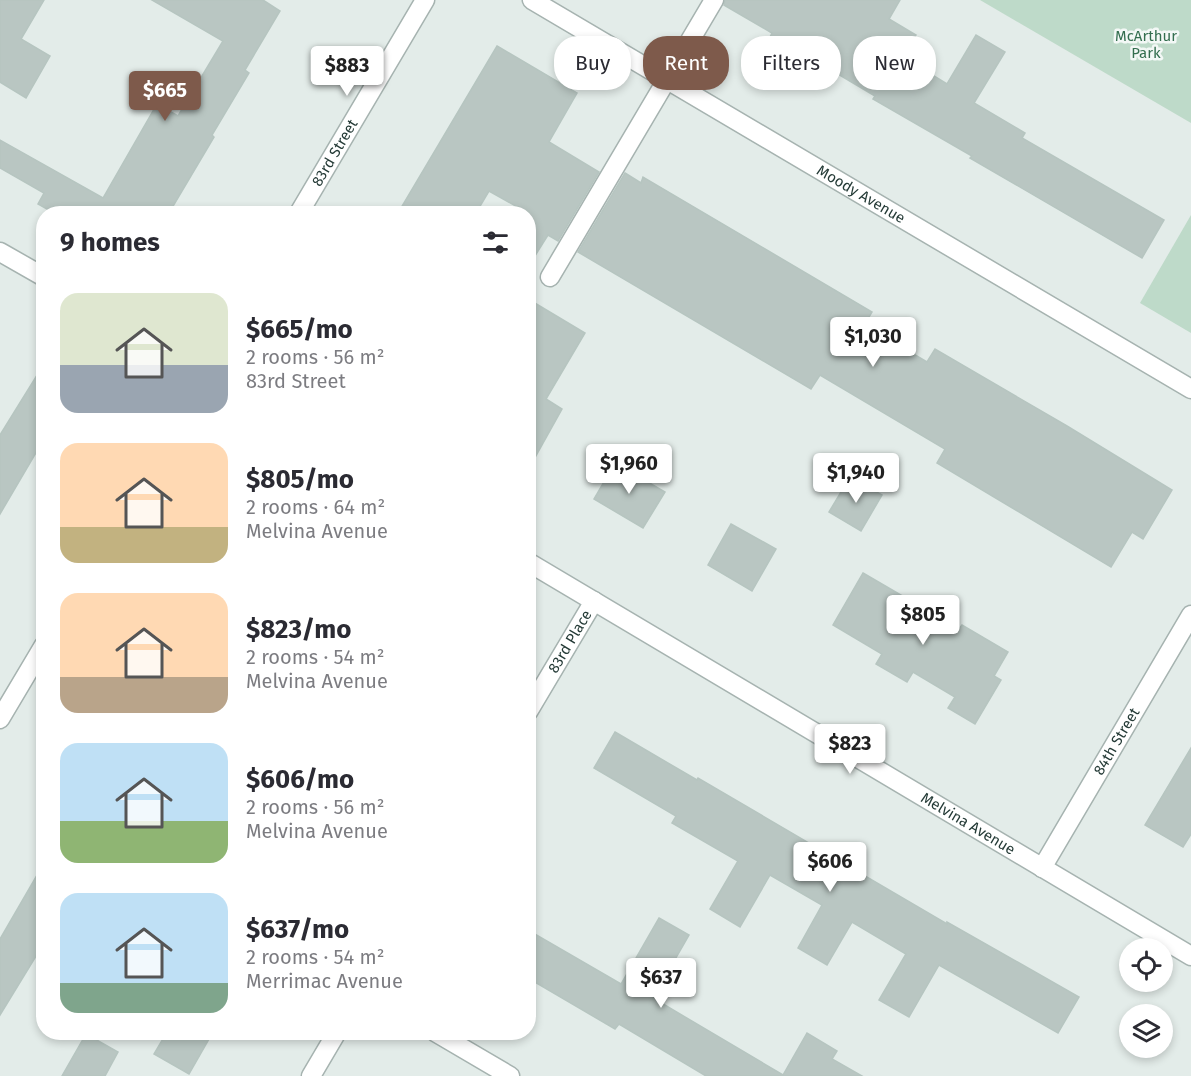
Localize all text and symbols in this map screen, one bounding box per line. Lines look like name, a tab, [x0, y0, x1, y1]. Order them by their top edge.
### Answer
park label: McArthur Park	[1115, 27, 1177, 62]
chip: Buy	[554, 36, 631, 90]
chip: Rent	[643, 36, 729, 90]
chip: Filters	[741, 36, 841, 90]
chip: New	[853, 36, 936, 90]
pin: $883	[311, 46, 383, 97]
text: $883	[325, 53, 369, 77]
pin: $665	[129, 71, 201, 122]
text: $665	[143, 78, 187, 102]
street label: 83rd Street	[308, 115, 362, 190]
street label: Moody Avenue	[814, 161, 908, 227]
icon: filters	[479, 226, 512, 259]
text: 9 homes	[60, 227, 160, 258]
text: $665/mo	[246, 314, 353, 345]
icon: home	[108, 317, 180, 389]
pin: $1,030	[824, 317, 922, 368]
text: $1,030	[844, 324, 902, 348]
text: 2 rooms · 56 m²	[246, 345, 385, 369]
text: 83rd Street	[246, 369, 346, 393]
pin: $1,960	[580, 444, 678, 495]
text: $1,960	[600, 451, 658, 475]
pin: $1,940	[807, 453, 905, 504]
text: $1,940	[827, 460, 885, 484]
text: $805/mo	[246, 464, 354, 495]
icon: home	[108, 467, 180, 539]
text: 2 rooms · 64 m²	[246, 495, 385, 519]
text: Melvina Avenue	[246, 519, 388, 543]
pin: $805	[887, 595, 959, 646]
text: $805	[900, 602, 946, 626]
street label: 83rd Place	[544, 607, 596, 676]
text: $823/mo	[246, 614, 351, 645]
icon: home	[108, 617, 180, 689]
text: 2 rooms · 54 m²	[246, 645, 385, 669]
text: Melvina Avenue	[246, 669, 388, 693]
street label: 84th Street	[1090, 704, 1144, 778]
pin: $823	[814, 724, 886, 775]
text: $823	[828, 731, 872, 755]
text: $606/mo	[246, 764, 354, 795]
icon: home	[108, 767, 180, 839]
street label: Melvina Avenue	[918, 789, 1019, 859]
text: 2 rooms · 56 m²	[246, 795, 385, 819]
text: Melvina Avenue	[246, 819, 388, 843]
pin: $606	[794, 842, 866, 893]
text: $606	[807, 849, 853, 873]
text: $637/mo	[246, 914, 349, 945]
icon: home	[108, 917, 180, 989]
map controls	[1119, 938, 1173, 1058]
button: locate	[1119, 938, 1173, 992]
text: 2 rooms · 54 m²	[246, 945, 385, 969]
pin: $637	[625, 958, 697, 1009]
text: $637	[640, 965, 682, 989]
text: Merrimac Avenue	[246, 969, 403, 993]
button: layers	[1119, 1004, 1173, 1058]

